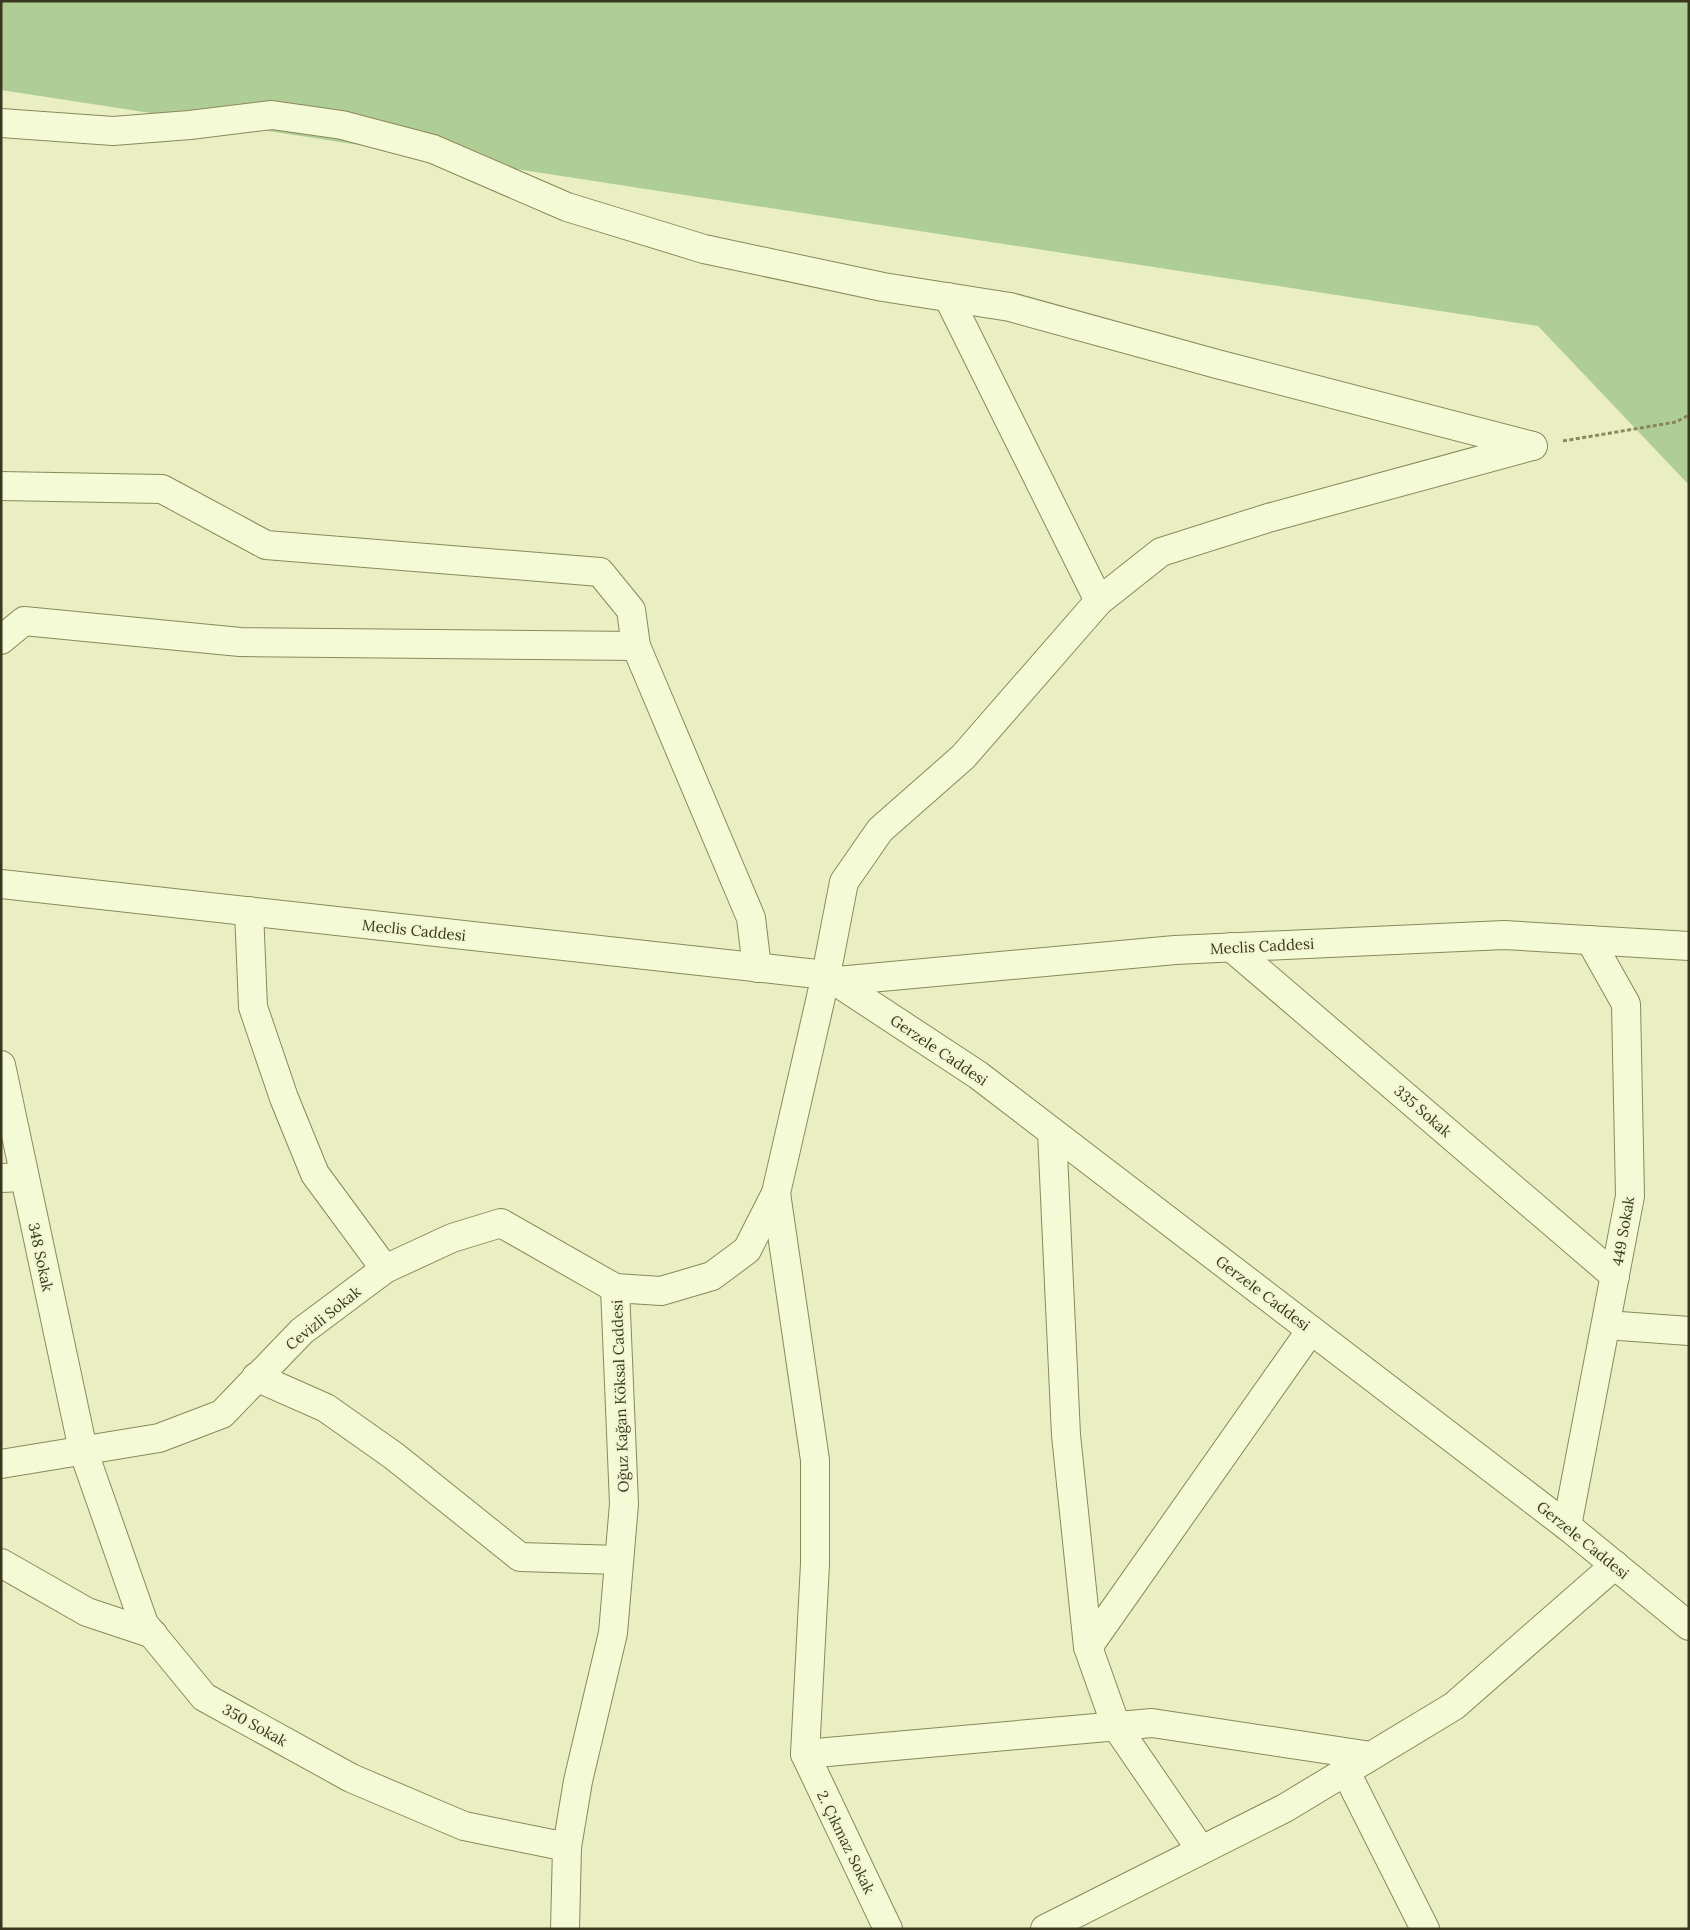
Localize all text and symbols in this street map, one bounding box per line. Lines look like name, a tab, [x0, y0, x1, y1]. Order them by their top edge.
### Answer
street label: Meclis Caddesi	[361, 915, 467, 945]
street label: Meclis Caddesi	[1209, 934, 1315, 958]
street label: Gerzele Caddesi	[887, 1010, 991, 1090]
street label: 335 Sokak	[1390, 1081, 1456, 1141]
street label: 449 Sokak	[1608, 1195, 1638, 1267]
street label: 348 Sokak	[24, 1221, 58, 1293]
street label: Gerzele Caddesi	[1212, 1251, 1314, 1335]
street label: Cevizli Sokak	[282, 1282, 364, 1354]
street label: Oğuz Kağan Köksal Caddesi	[607, 1299, 633, 1493]
street label: Gerzele Caddesi	[1533, 1497, 1633, 1583]
street label: 350 Sokak	[219, 1699, 291, 1751]
street label: 2. Çıkmaz Sokak	[813, 1787, 879, 1897]

